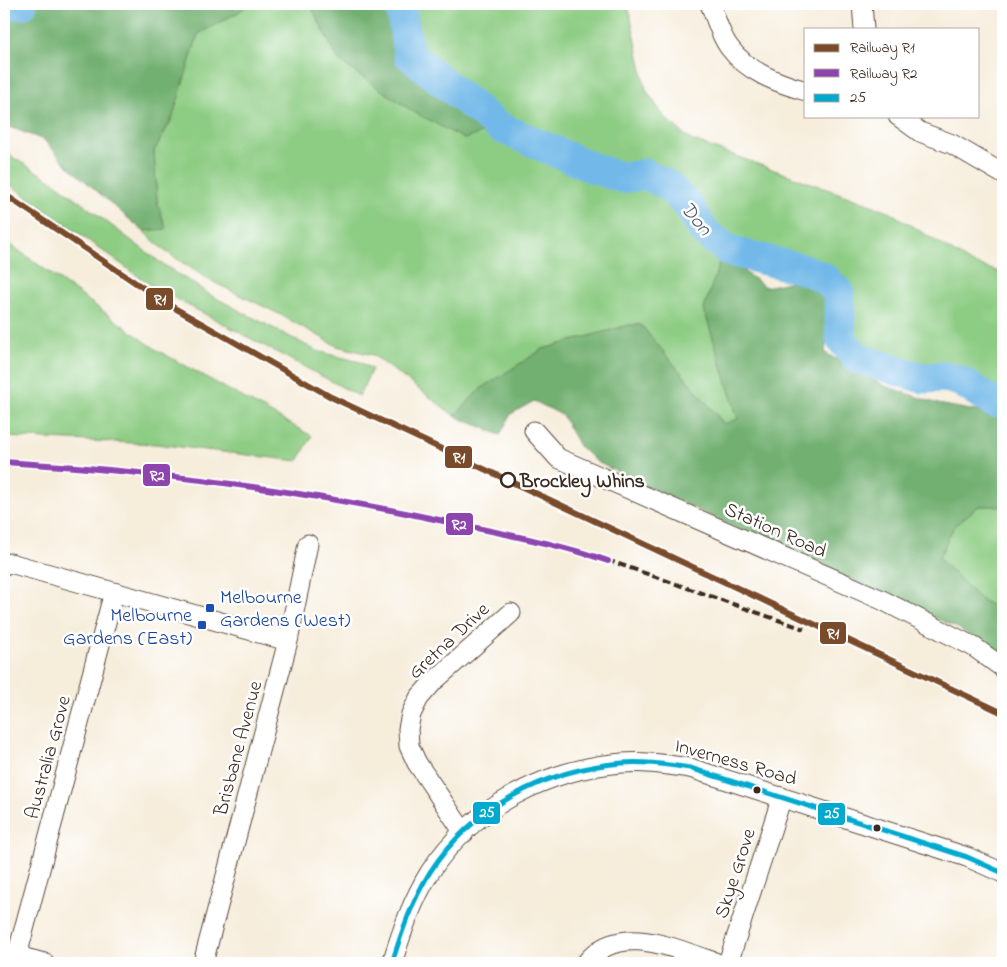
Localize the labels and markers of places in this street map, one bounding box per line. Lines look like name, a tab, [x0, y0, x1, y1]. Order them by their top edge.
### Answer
place label: Brockley Whins	[519, 468, 645, 498]
marker: Brockley Whins	[500, 472, 516, 488]
place label: Melbourne Gardens (West)	[220, 584, 351, 636]
place label: Melbourne Gardens (East)	[63, 602, 192, 654]
marker: Melbourne Gardens (West)	[204, 602, 216, 614]
marker: Melbourne Gardens (East)	[196, 619, 208, 631]
unlabelled marker	[752, 785, 762, 795]
unlabelled marker	[872, 823, 882, 833]

